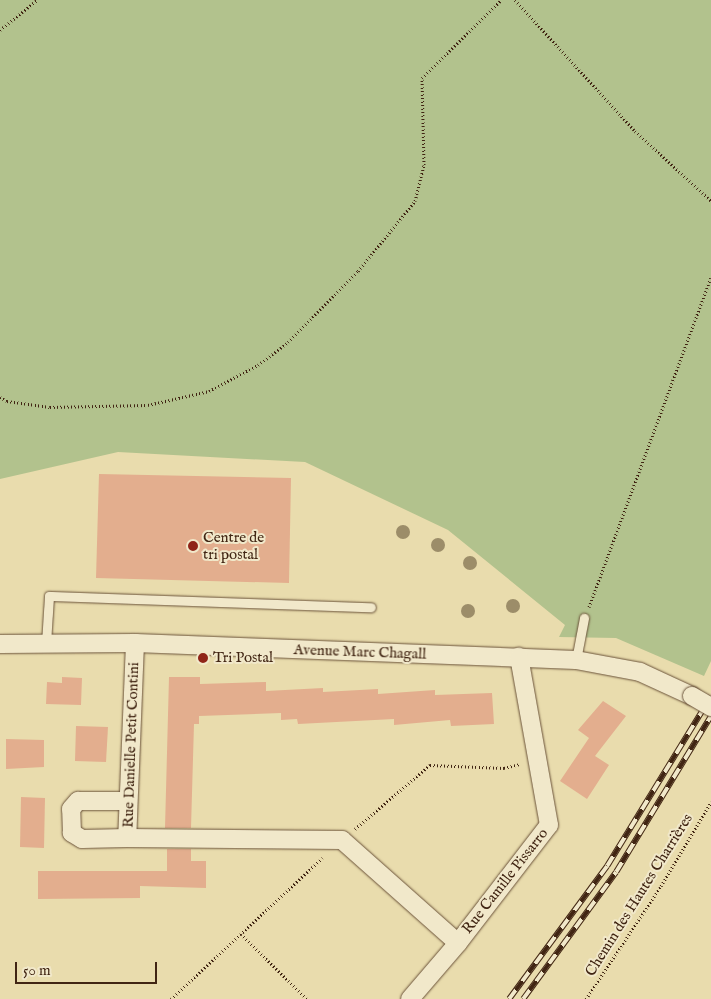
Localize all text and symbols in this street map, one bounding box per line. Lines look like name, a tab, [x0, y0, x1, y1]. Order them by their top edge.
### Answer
place label: Centre de tri postal	[203, 528, 264, 563]
marker: Centre de tri postal	[187, 540, 199, 552]
street label: Avenue Marc Chagall	[293, 641, 427, 663]
place label: Tri Postal	[213, 649, 273, 667]
marker: Tri Postal	[197, 652, 209, 664]
street label: Rue Danielle Petit Contini	[119, 662, 143, 828]
street label: Chemin des Hautes Charrières	[581, 810, 697, 980]
street label: Rue Camille Pissarro	[458, 825, 552, 937]
scale bar	[18, 952, 160, 984]
text: 50 m	[23, 961, 51, 980]

